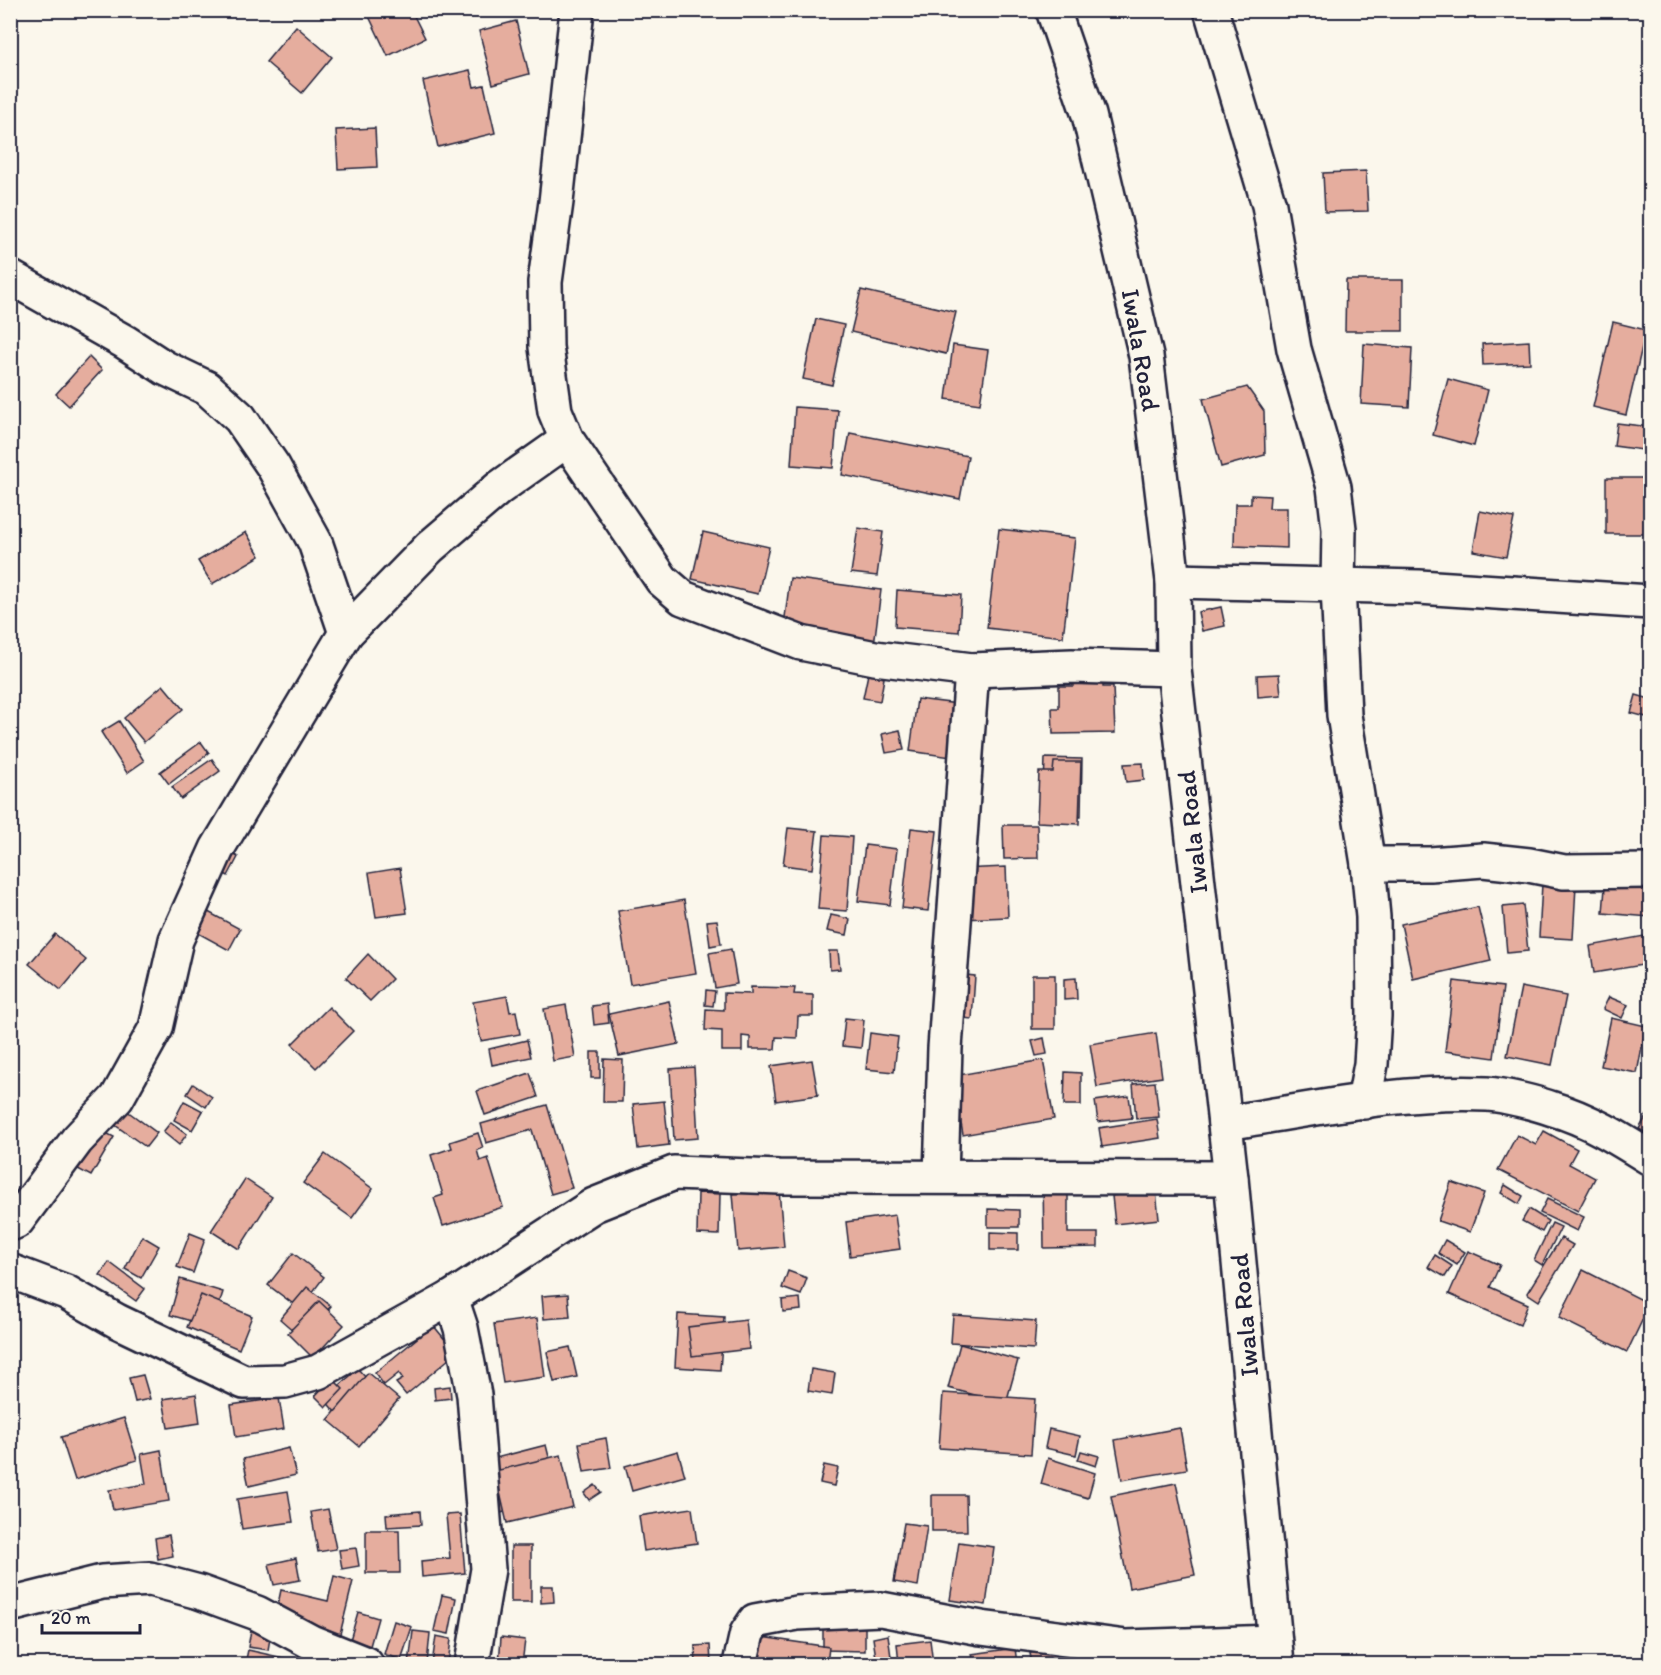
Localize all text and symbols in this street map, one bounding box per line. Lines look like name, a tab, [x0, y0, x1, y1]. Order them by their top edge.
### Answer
street label: Iwala Road	[1115, 286, 1167, 414]
street label: Iwala Road	[1170, 769, 1214, 895]
street label: Iwala Road	[1223, 1252, 1265, 1378]
scale bar	[42, 1597, 140, 1635]
text: 20 m	[51, 1607, 91, 1629]

